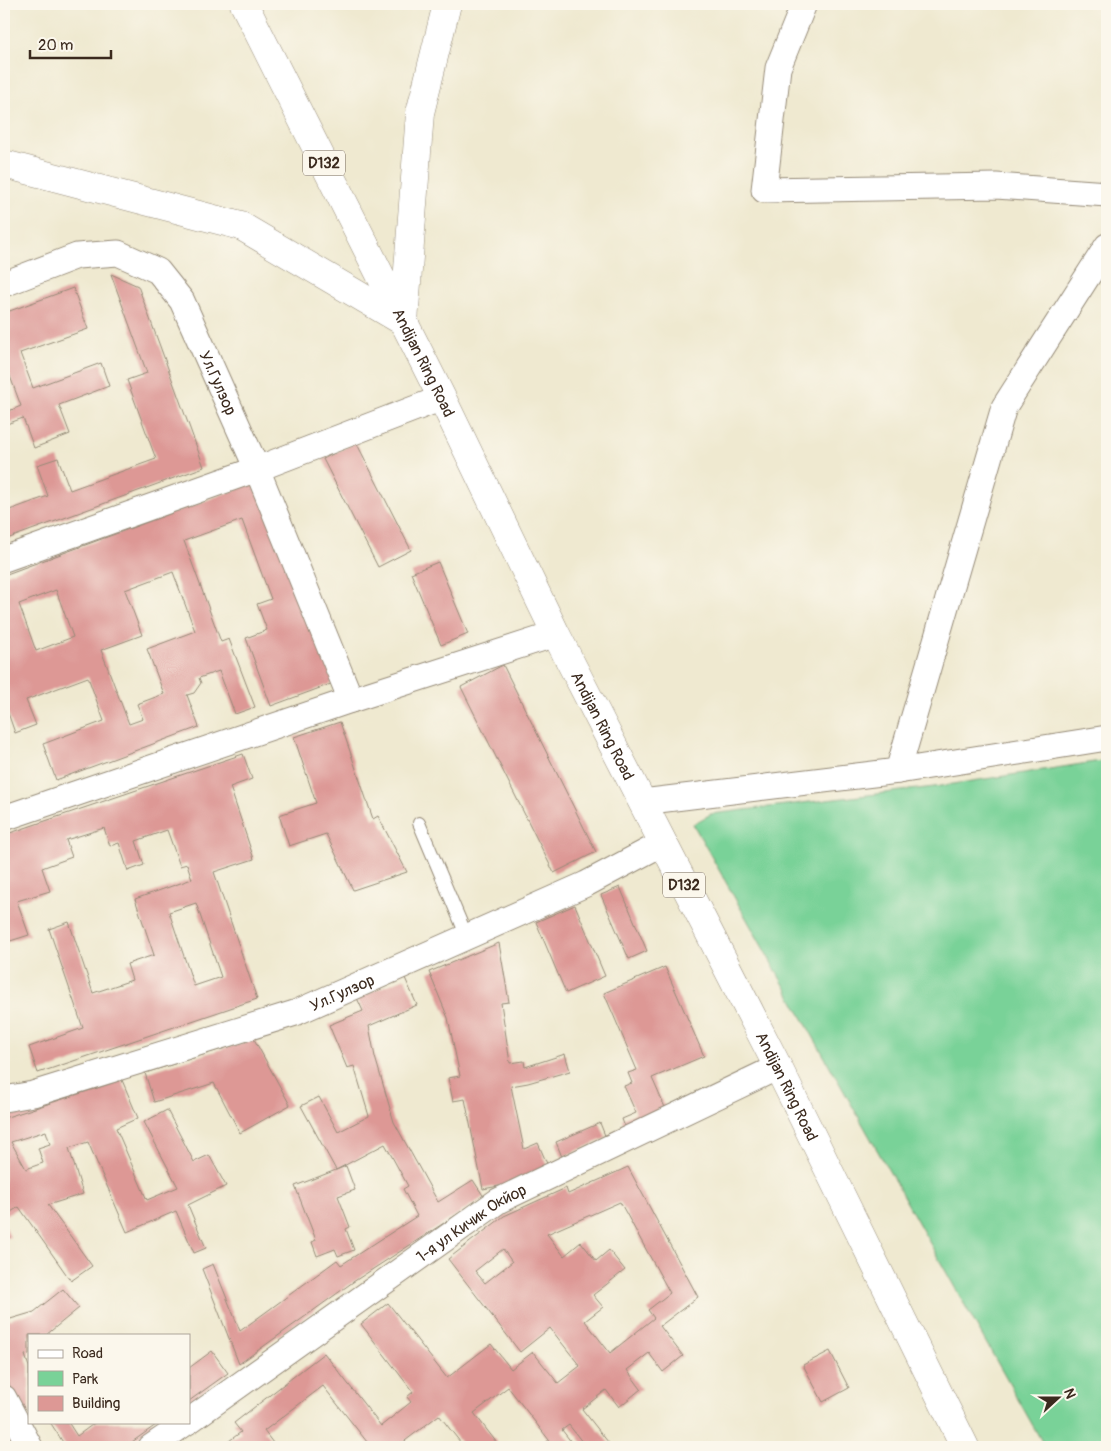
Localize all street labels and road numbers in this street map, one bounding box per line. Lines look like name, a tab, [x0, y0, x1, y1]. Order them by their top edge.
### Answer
road number: D132	[303, 150, 345, 176]
street label: Andijan Ring Road	[387, 305, 459, 421]
street label: Ул.Гулзор	[194, 348, 241, 418]
street label: Andijan Ring Road	[566, 668, 638, 784]
road number: D132	[663, 872, 705, 898]
street label: Ул.Гулзор	[307, 970, 378, 1016]
street label: Andijan Ring Road	[751, 1029, 822, 1145]
street label: 1-я ул Кичик Окйор	[413, 1180, 530, 1267]

